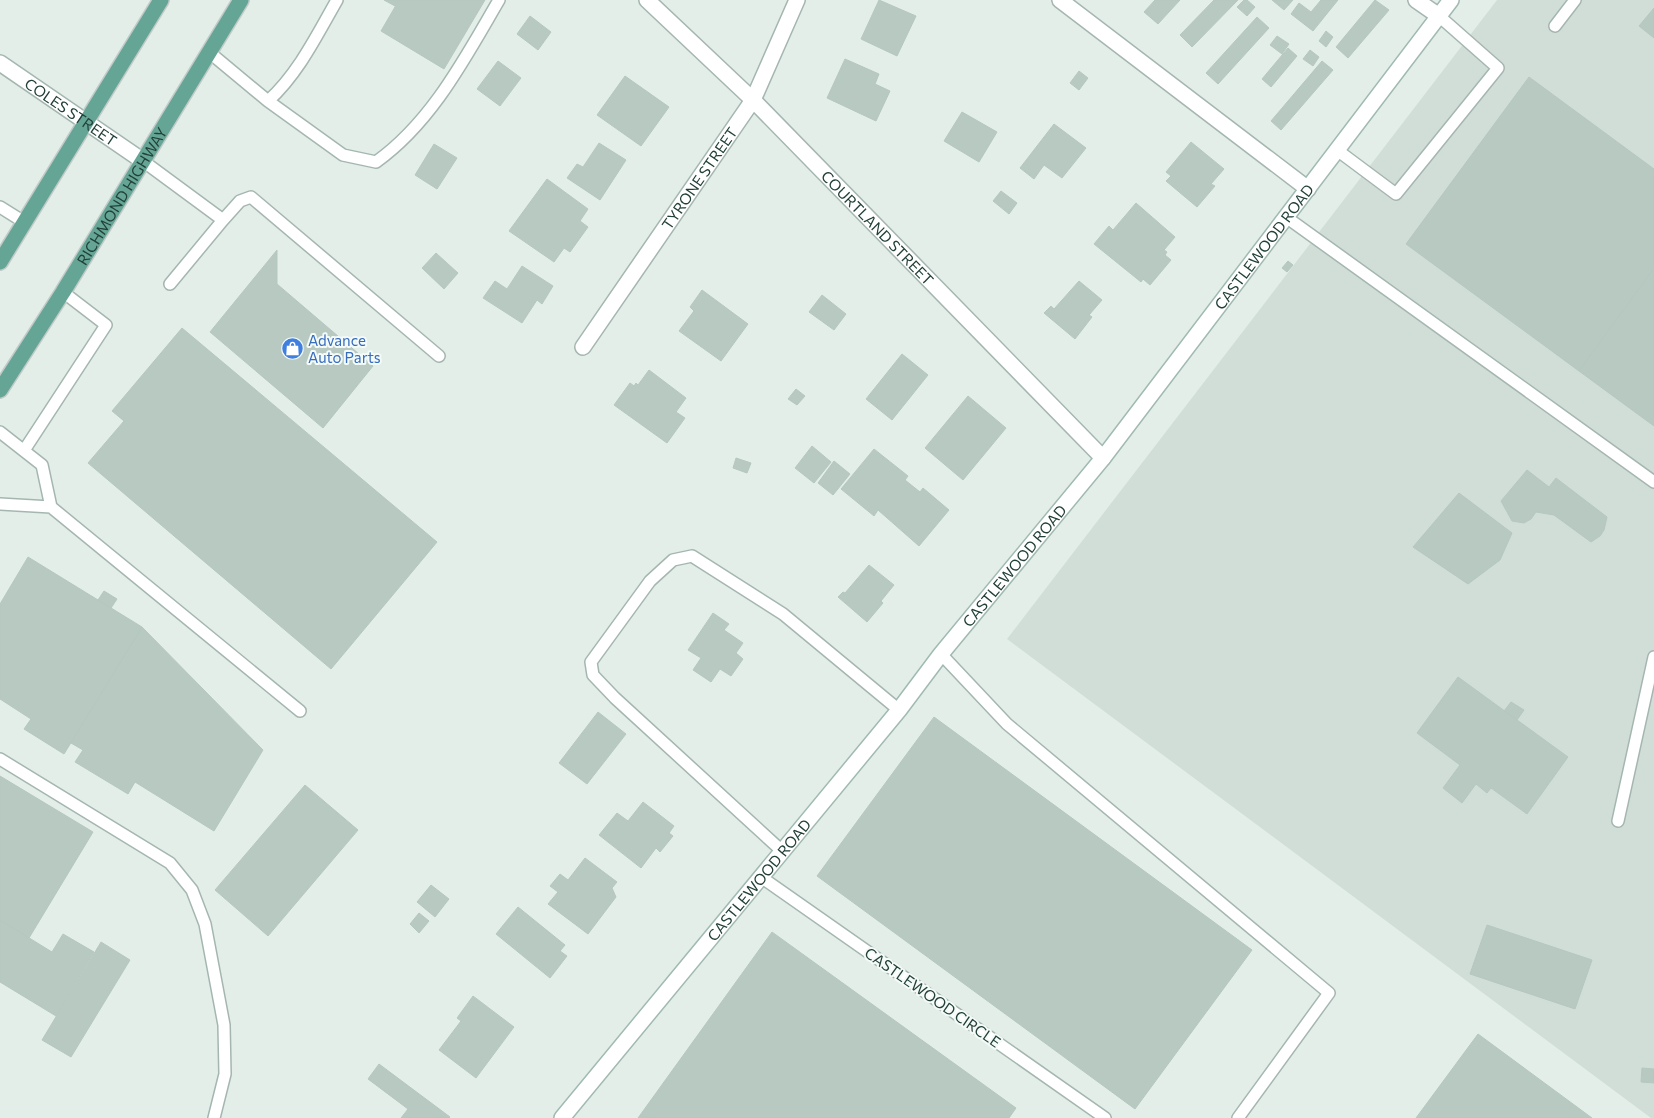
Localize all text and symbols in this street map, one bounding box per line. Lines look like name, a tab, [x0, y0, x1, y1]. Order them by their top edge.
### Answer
street label: COLES STREET	[22, 74, 121, 150]
street label: TYRONE STREET	[658, 123, 741, 233]
street label: RICHMOND HIGHWAY	[73, 124, 171, 268]
street label: COURTLAND STREET	[818, 167, 938, 289]
street label: CASTLEWOOD ROAD	[1210, 180, 1317, 313]
place label: Advance Auto Parts	[308, 331, 381, 366]
shop icon: Advance Auto Parts	[280, 337, 304, 361]
street label: CASTLEWOOD ROAD	[959, 501, 1070, 630]
street label: CASTLEWOOD ROAD	[703, 815, 814, 944]
street label: CASTLEWOOD CIRCLE	[862, 943, 1005, 1051]

